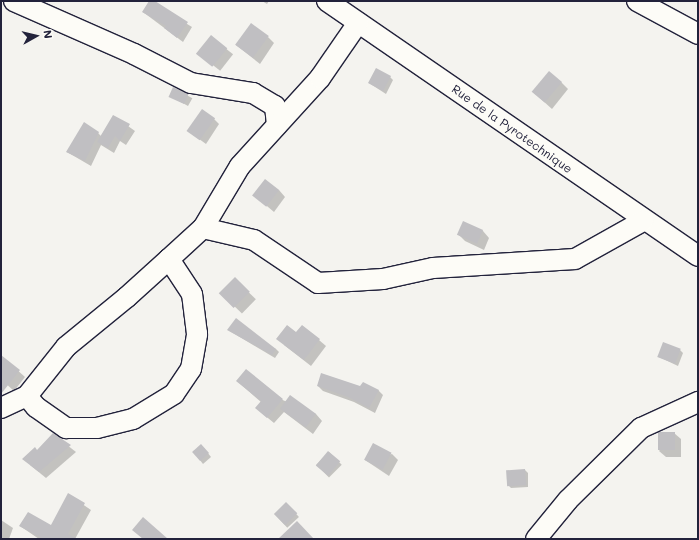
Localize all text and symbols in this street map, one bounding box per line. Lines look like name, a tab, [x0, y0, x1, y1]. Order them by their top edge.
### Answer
north arrow	[16, 16, 56, 56]
text: N	[40, 29, 56, 39]
street label: Rue de la Pyrotechnique	[449, 82, 575, 176]

